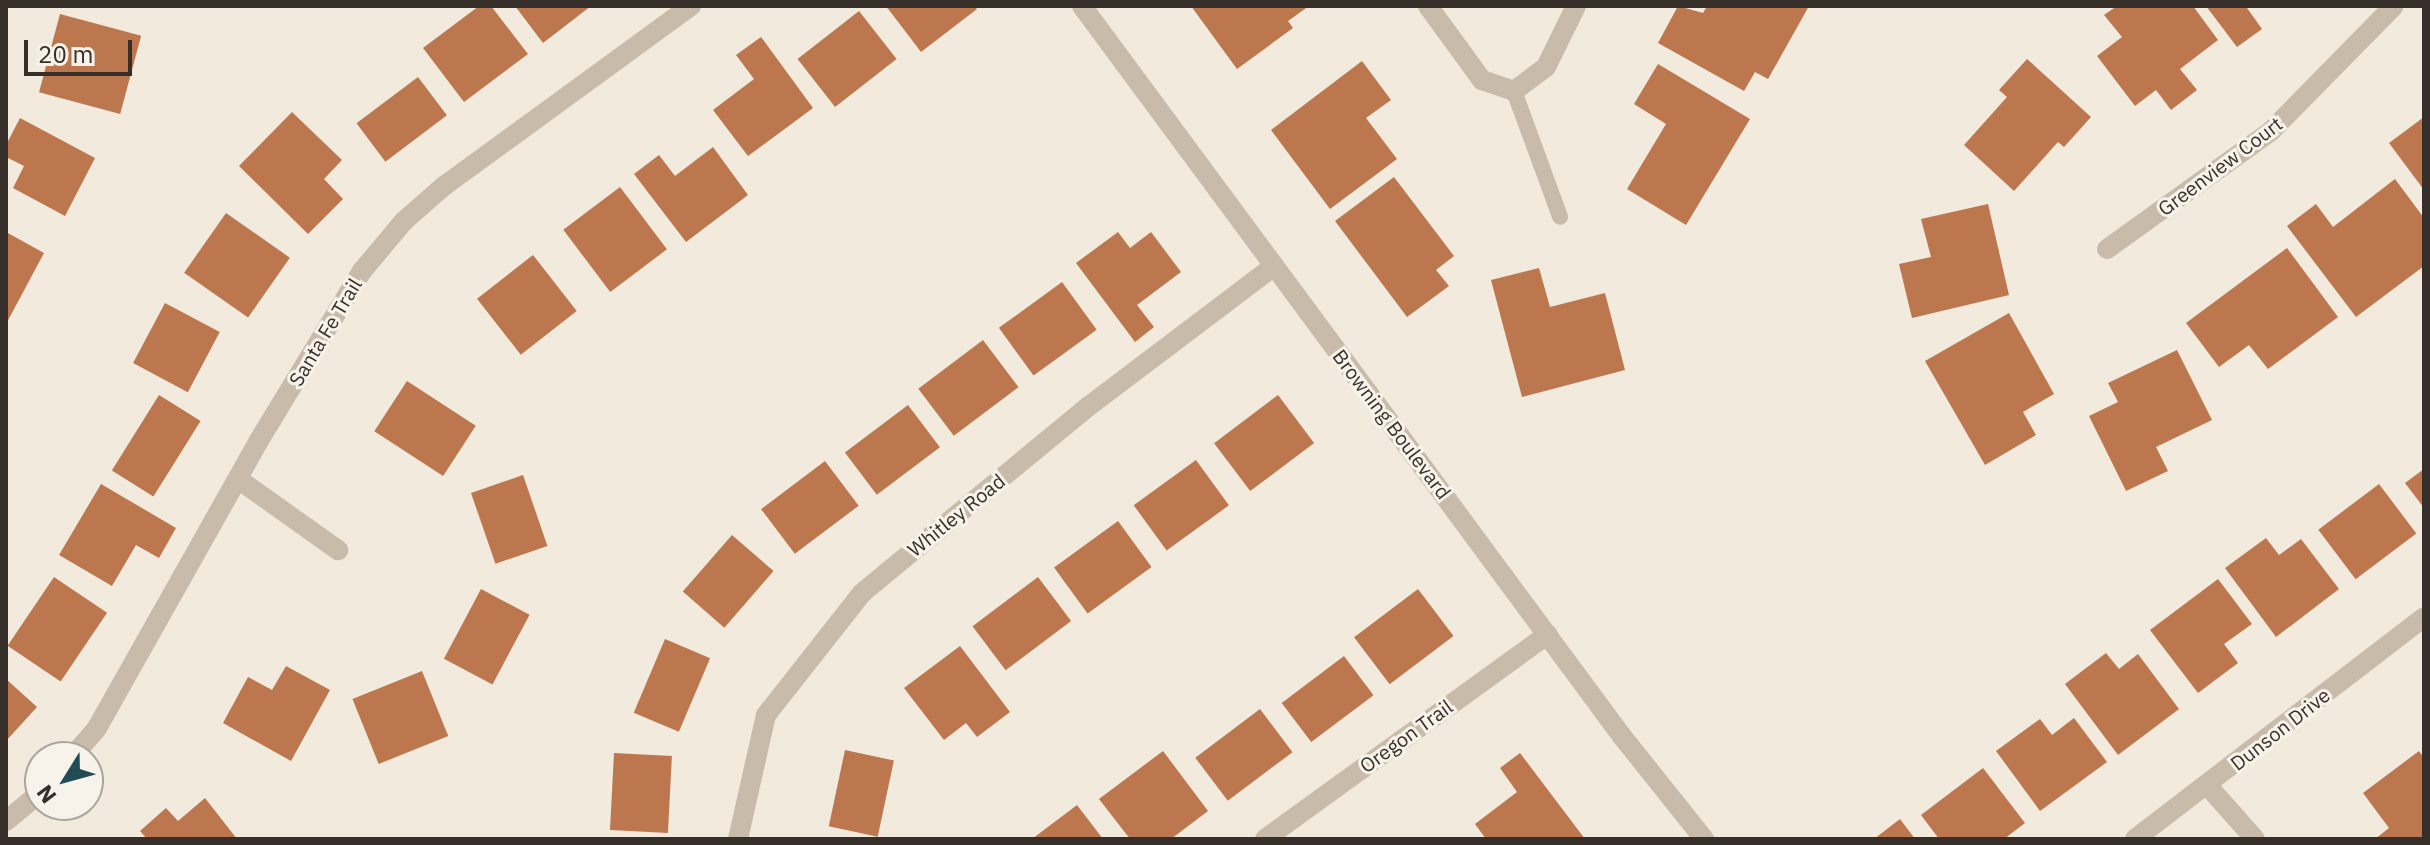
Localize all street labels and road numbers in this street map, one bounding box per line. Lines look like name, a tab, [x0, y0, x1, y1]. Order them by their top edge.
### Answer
street label: Greenview Court	[2153, 111, 2287, 221]
street label: Santa Fe Trail	[283, 274, 367, 390]
street label: Browning Boulevard	[1328, 345, 1456, 503]
street label: Whitley Road	[903, 468, 1009, 562]
street label: Dunson Drive	[2225, 683, 2335, 775]
street label: Oregon Trail	[1355, 694, 1457, 778]

